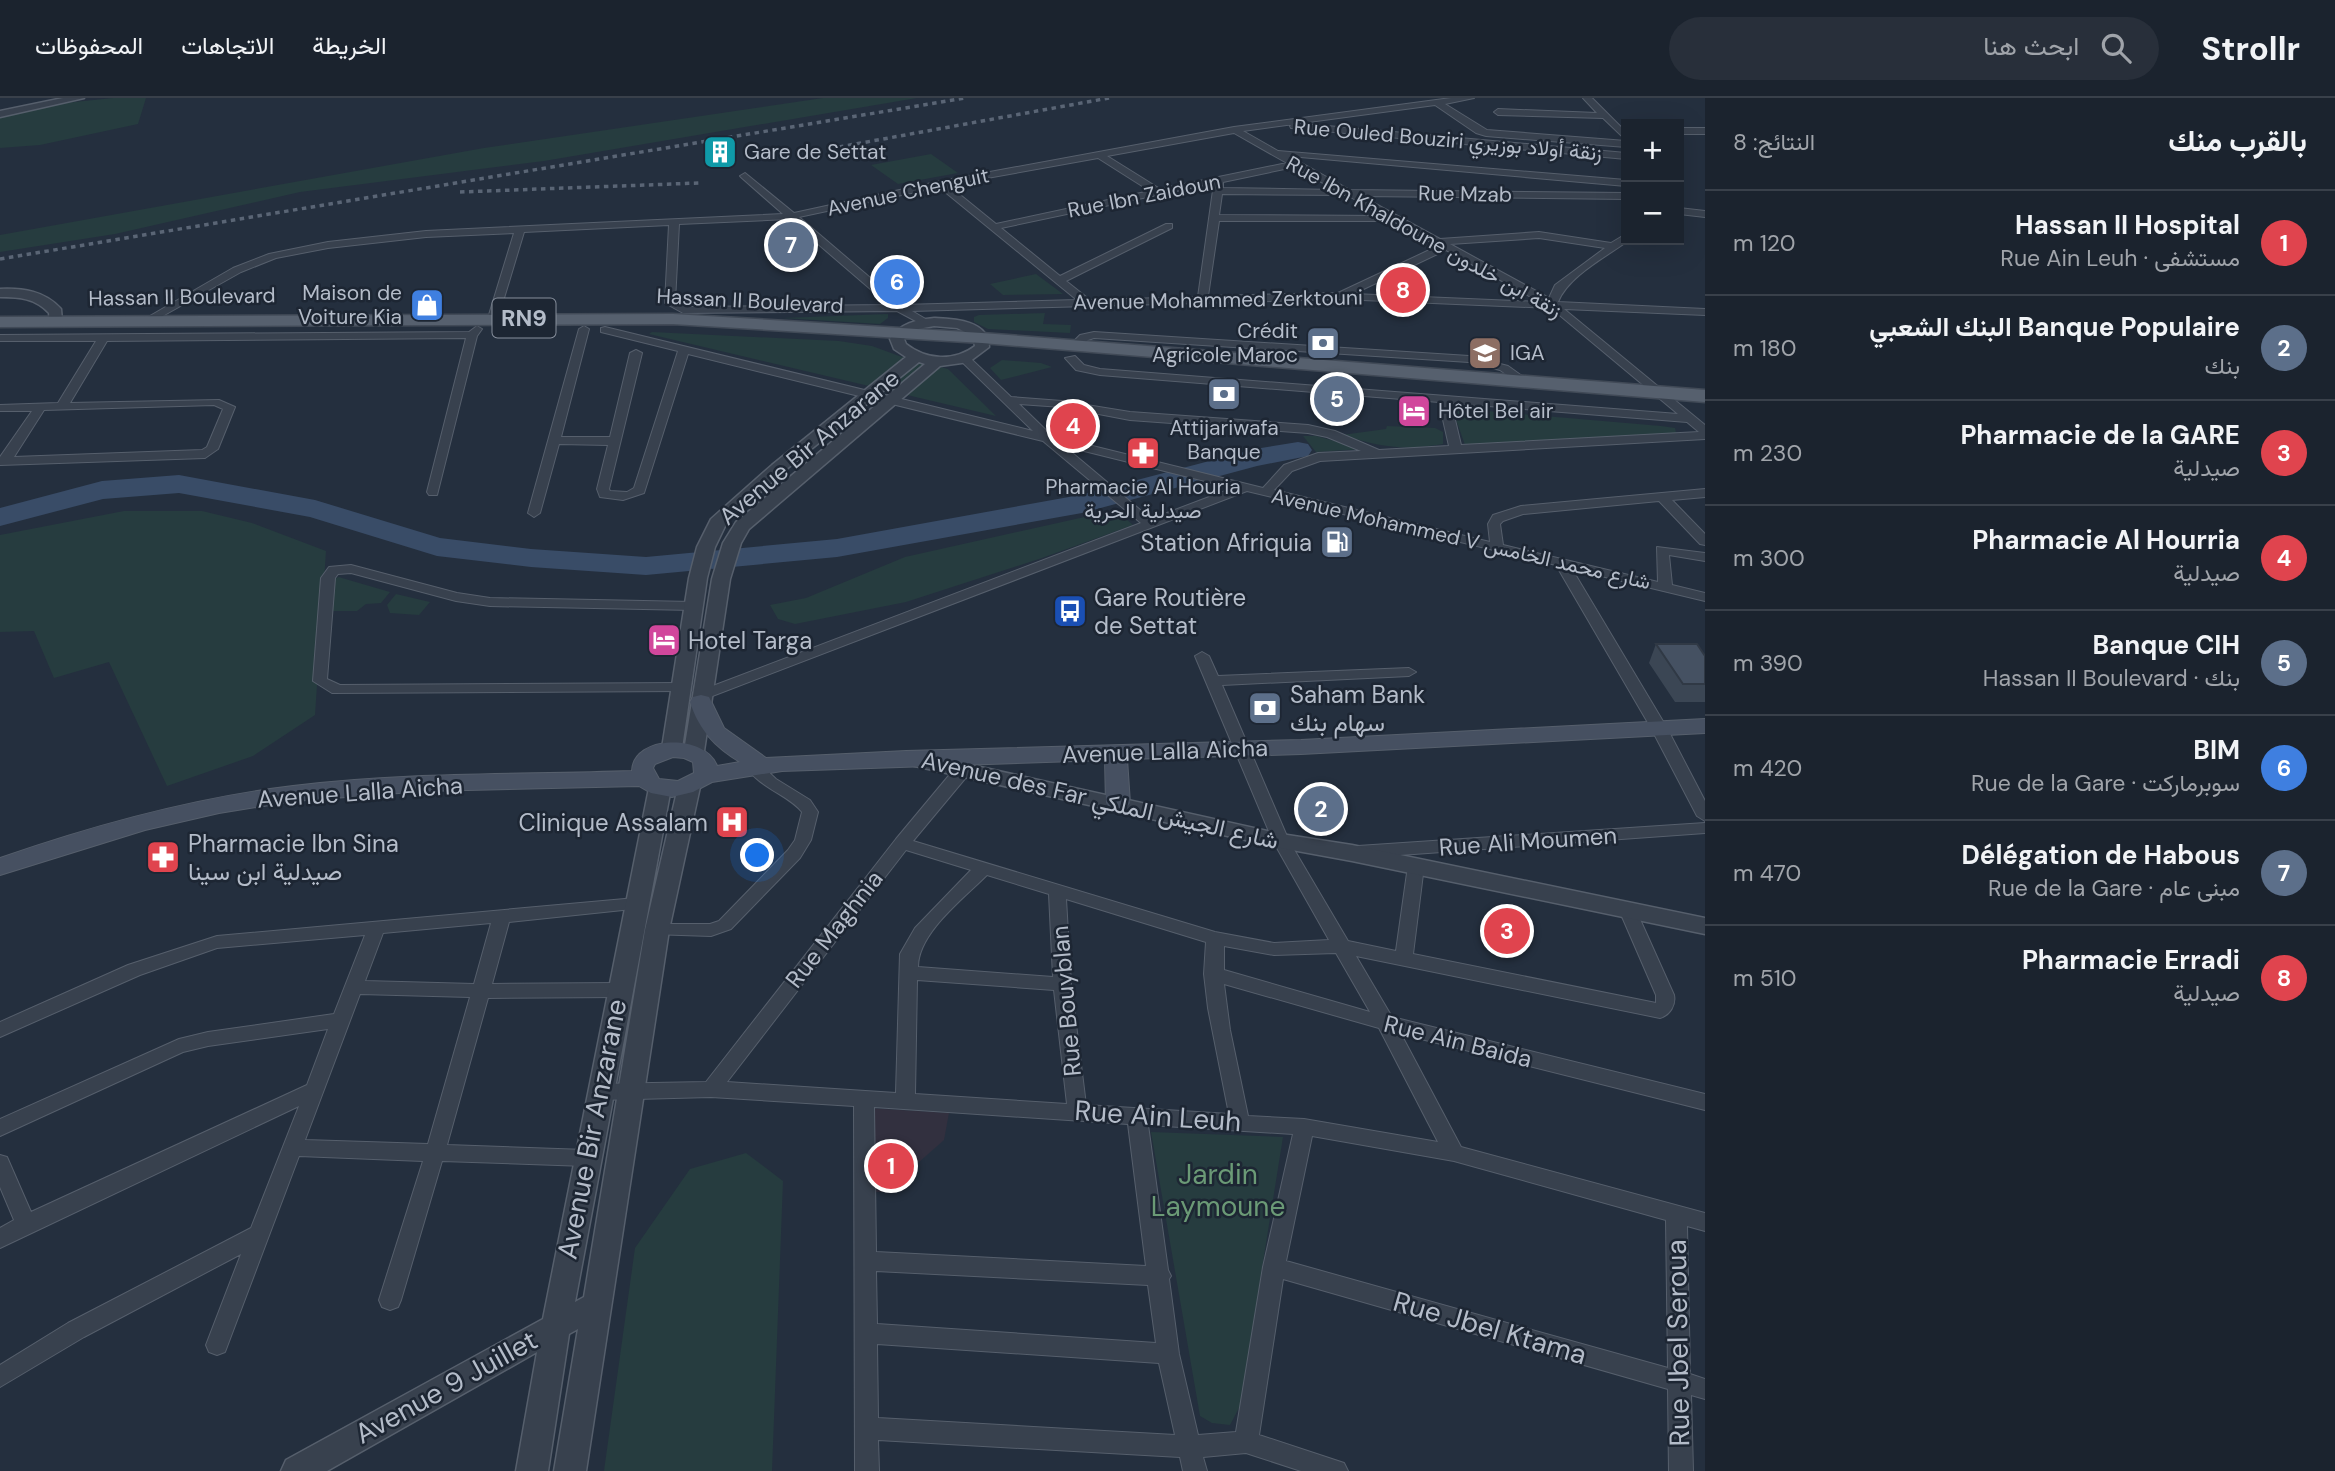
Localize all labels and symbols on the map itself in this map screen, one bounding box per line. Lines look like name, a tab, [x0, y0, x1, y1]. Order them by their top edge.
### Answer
street label: Rue Ouled Bouziri زنقة أولاد بوزيري	[1292, 113, 1603, 170]
building icon: Gare de Settat	[701, 133, 739, 171]
place label: Gare de Settat	[744, 138, 887, 166]
street label: Rue Ibn Khaldoune زنقة ابن خلدون	[1281, 149, 1567, 325]
street label: Avenue Chenguit	[824, 161, 992, 223]
street label: Rue Ibn Zaidoun	[1065, 167, 1223, 225]
street label: Rue Mzab	[1418, 179, 1512, 209]
pin: 7	[768, 219, 814, 271]
pin: 6	[874, 256, 920, 308]
pin: 8	[1380, 264, 1426, 316]
place label: Maison de Voiture Kia	[298, 279, 402, 331]
street label: Hassan II Boulevard	[88, 281, 276, 313]
street label: Hassan II Boulevard	[656, 282, 844, 320]
street label: Avenue Mohammed Zerktouni	[1073, 283, 1363, 317]
shop icon: Maison de Voiture Kia	[408, 286, 446, 324]
road number: RN9	[492, 298, 556, 338]
place label: Crédit Agricole Maroc	[1152, 317, 1298, 369]
bank icon: Crédit Agricole Maroc	[1304, 324, 1342, 362]
school or university icon: IGA	[1466, 334, 1504, 372]
place label: IGA	[1510, 339, 1545, 367]
street label: Avenue Bir Anzarane	[712, 362, 906, 532]
pin: 5	[1314, 373, 1360, 425]
bank icon: Attijariwafa Banque	[1205, 375, 1243, 413]
hotel icon: Hôtel Bel air	[1395, 392, 1433, 430]
place label: Hôtel Bel air	[1438, 397, 1554, 425]
pin: 4	[1050, 400, 1096, 452]
place label: Attijariwafa Banque	[1169, 414, 1279, 466]
pharmacy icon: Pharmacie Al Houria صيدلية الحرية	[1124, 434, 1162, 472]
place label: Pharmacie Al Houria صيدلية الحرية	[1045, 473, 1241, 525]
street label: Avenue Mohammed V شارع محمد الخامس	[1269, 482, 1653, 596]
fuel station icon: Station Afriquia	[1318, 523, 1356, 561]
place label: Station Afriquia	[1140, 527, 1312, 558]
place label: Gare Routière de Settat	[1094, 582, 1246, 641]
bus stop icon: Gare Routière de Settat	[1051, 592, 1089, 630]
hotel icon: Hotel Targa	[645, 621, 683, 659]
place label: Hotel Targa	[688, 625, 812, 656]
place label: Saham Bank سهام بنك	[1290, 679, 1425, 739]
bank icon: Saham Bank سهام بنك	[1246, 689, 1284, 727]
street label: Avenue Lalla Aicha	[1061, 732, 1269, 770]
street label: Avenue des Far شارع الجيش الملكي	[918, 744, 1281, 860]
street label: Avenue Lalla Aicha	[256, 769, 464, 815]
pin: 2	[1298, 783, 1344, 835]
hospital icon: Clinique Assalam	[713, 803, 751, 841]
place label: Clinique Assalam	[518, 807, 708, 838]
street label: Rue Ali Moumen	[1438, 819, 1618, 863]
place label: Pharmacie Ibn Sina صيدلية ابن سينا	[188, 828, 399, 887]
pharmacy icon: Pharmacie Ibn Sina صيدلية ابن سينا	[144, 838, 182, 876]
your location	[740, 838, 774, 872]
street label: Rue Maghnia	[778, 864, 890, 994]
pin: 3	[1484, 905, 1530, 957]
street label: Rue Bouyblan	[1044, 924, 1088, 1078]
street label: Avenue Bir Anzarane	[549, 996, 635, 1262]
street label: Rue Ain Baida	[1381, 1008, 1535, 1074]
street label: Rue Ain Leuh	[1073, 1092, 1243, 1140]
pin: 1	[868, 1140, 914, 1192]
park label: Jardin Laymoune	[1151, 1156, 1285, 1225]
street label: Rue Jbel Seroua	[1658, 1239, 1698, 1447]
street label: Rue Jbel Ktama	[1389, 1283, 1591, 1373]
street label: Avenue 9 Juillet	[348, 1322, 544, 1452]

